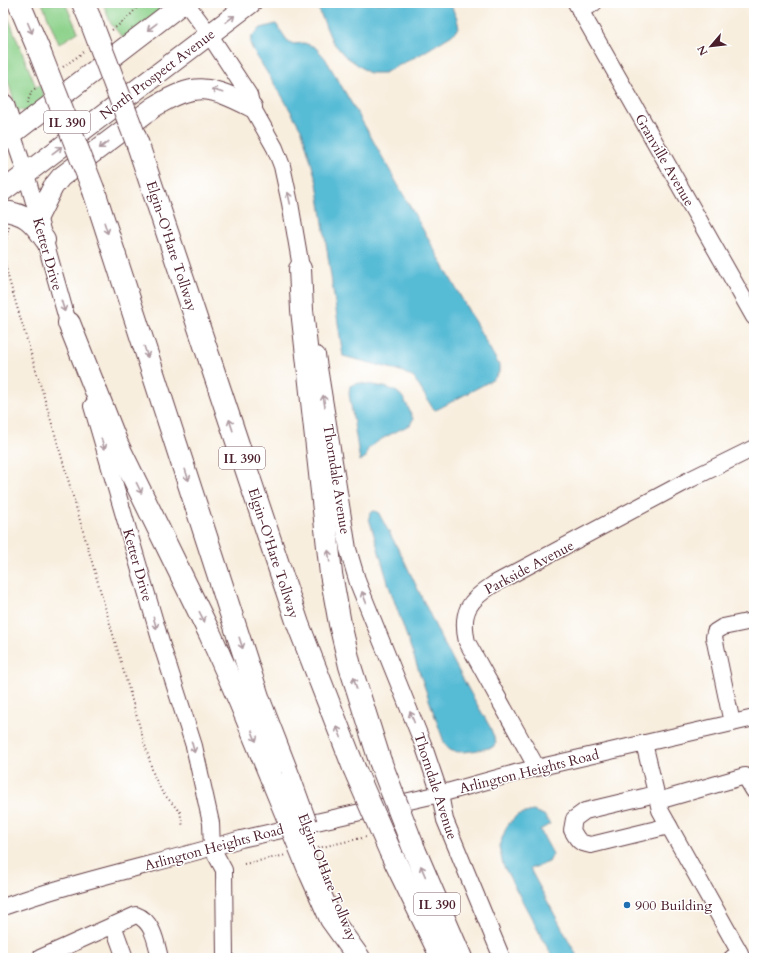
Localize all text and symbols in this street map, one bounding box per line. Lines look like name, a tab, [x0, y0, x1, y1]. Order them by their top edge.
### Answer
one-way arrow	[224, 14, 235, 23]
one-way arrow	[26, 21, 34, 33]
one-way arrow	[146, 22, 157, 31]
street label: North Prospect Avenue	[96, 25, 219, 124]
north arrow	[691, 26, 731, 66]
text: N	[694, 42, 711, 58]
one-way arrow	[210, 87, 223, 94]
road number: IL 390	[44, 111, 90, 133]
street label: Granville Avenue	[630, 111, 699, 210]
one-way arrow	[98, 141, 109, 149]
one-way arrow	[51, 146, 62, 155]
street label: Elgin-O'Hare Tollway	[141, 179, 202, 314]
one-way arrow	[284, 192, 292, 205]
street label: Ketter Drive	[28, 216, 67, 293]
one-way arrow	[103, 221, 110, 234]
one-way arrow	[60, 299, 67, 312]
one-way arrow	[143, 345, 151, 357]
one-way arrow	[320, 395, 328, 408]
one-way arrow	[227, 418, 234, 431]
street label: Thorndale Avenue	[318, 423, 355, 535]
one-way arrow	[100, 437, 107, 450]
road number: IL 390	[219, 447, 265, 469]
one-way arrow	[183, 469, 191, 481]
one-way arrow	[136, 482, 143, 494]
street label: Elgin-O'Hare Tollway	[243, 486, 304, 621]
street label: Ketter Drive	[118, 527, 157, 604]
street label: Parkside Avenue	[481, 536, 577, 599]
one-way arrow	[326, 550, 333, 563]
one-way arrow	[359, 591, 367, 603]
one-way arrow	[199, 611, 206, 623]
one-way arrow	[152, 616, 159, 629]
one-way arrow	[238, 636, 245, 649]
one-way arrow	[351, 677, 358, 690]
one-way arrow	[408, 712, 415, 724]
one-way arrow	[335, 727, 342, 739]
one-way arrow	[251, 730, 259, 742]
street label: Thorndale Avenue	[409, 730, 462, 842]
one-way arrow	[190, 740, 198, 753]
street label: Arlington Heights Road	[457, 745, 601, 798]
street label: Elgin-O'Hare Tollway	[293, 811, 362, 944]
street label: Arlington Heights Road	[142, 820, 286, 875]
one-way arrow	[419, 865, 426, 877]
road number: IL 390	[414, 893, 460, 915]
place label: 900 Building	[635, 896, 712, 915]
marker: 900 Building	[622, 900, 632, 910]

